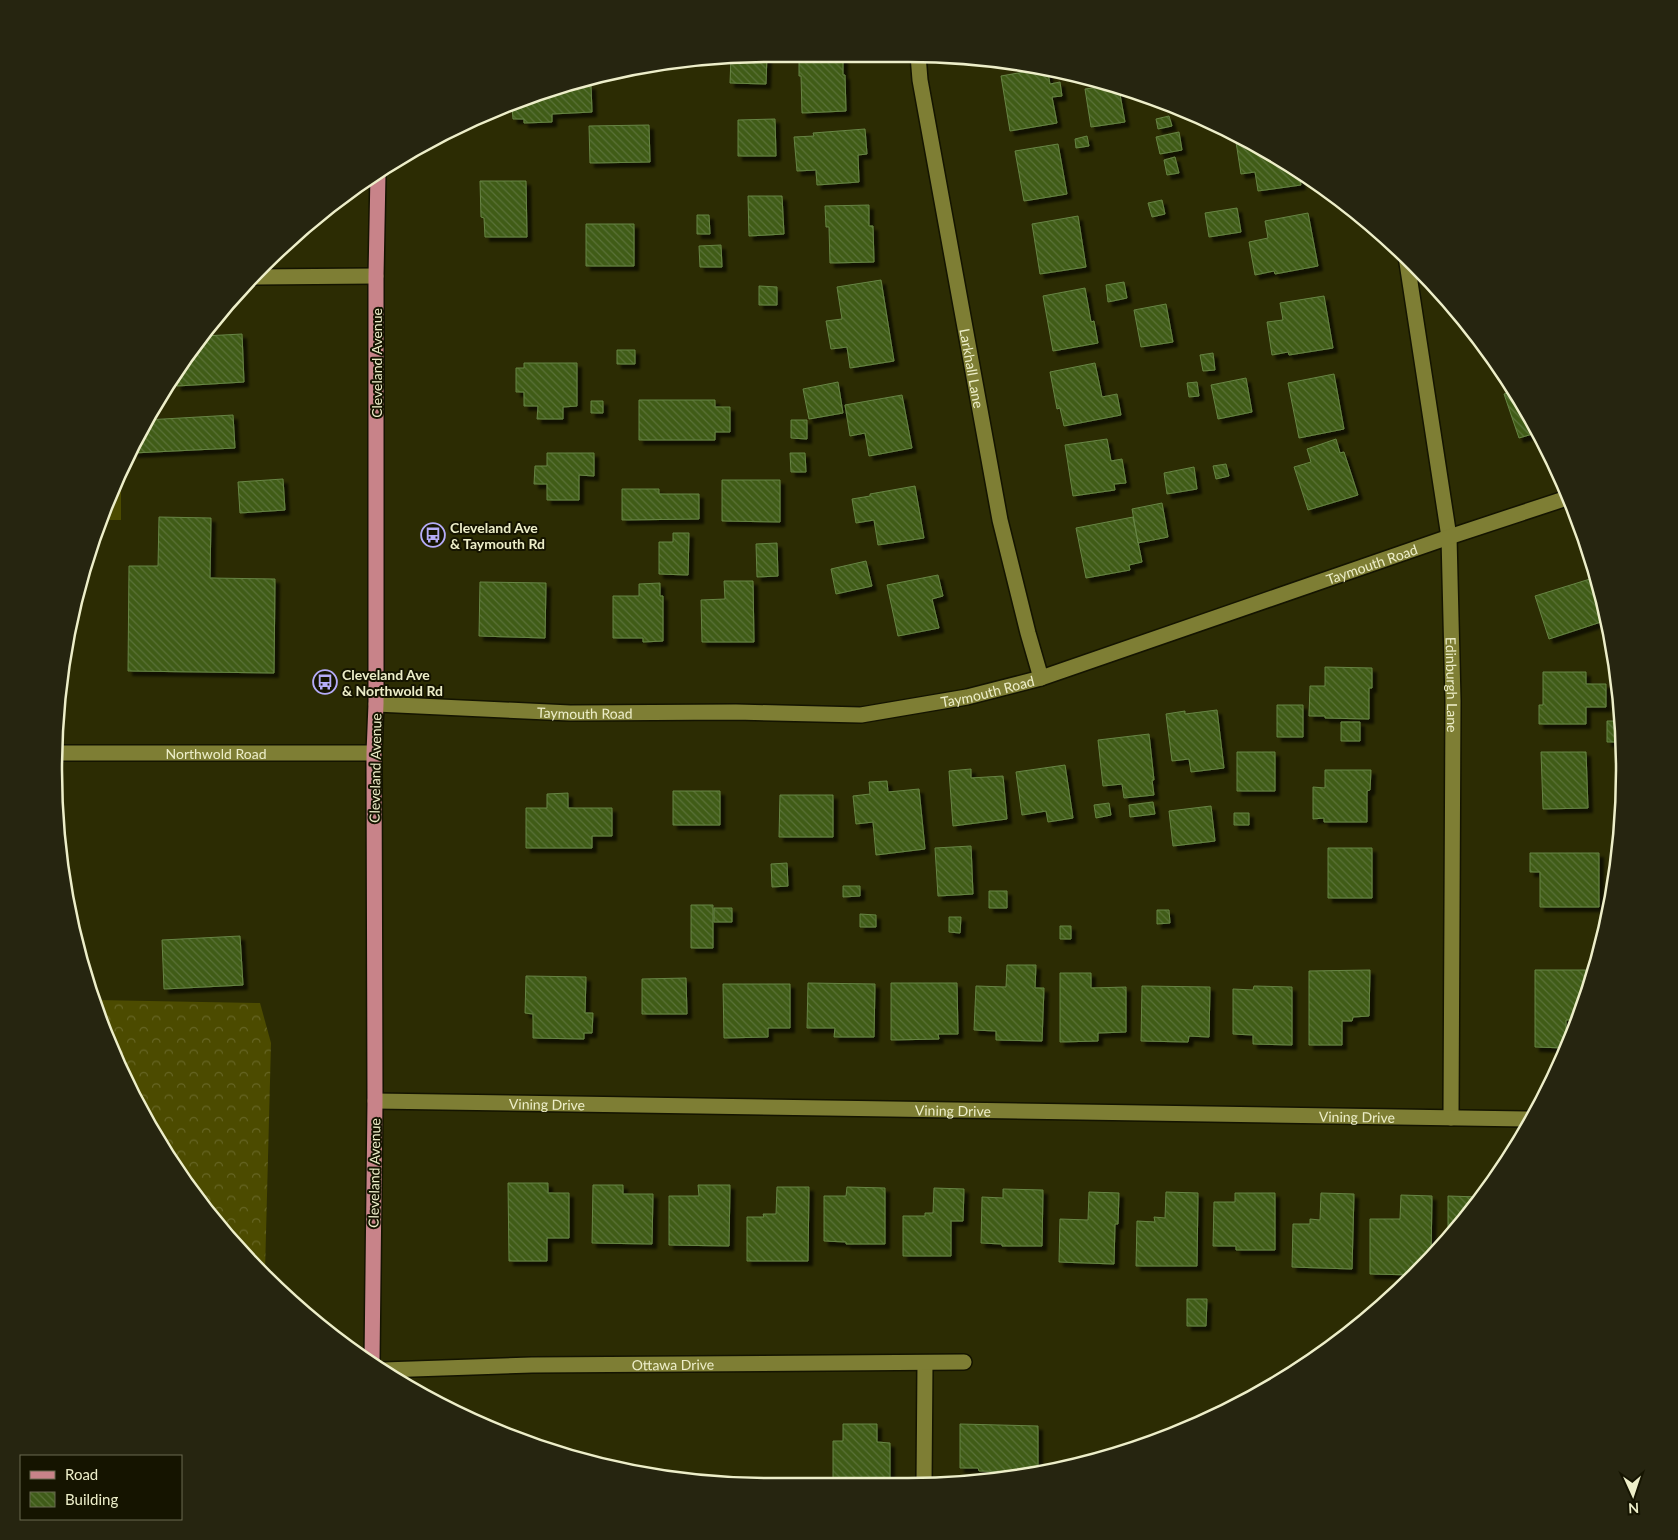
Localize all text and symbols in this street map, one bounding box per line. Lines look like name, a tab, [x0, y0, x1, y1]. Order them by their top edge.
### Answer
street label: Cleveland Avenue	[368, 308, 385, 418]
street label: Larkhall Lane	[957, 327, 988, 409]
place label: Cleveland Ave & Taymouth Rd	[450, 519, 545, 552]
bus stop icon: Cleveland Ave & Taymouth Rd	[420, 522, 446, 548]
street label: Taymouth Road	[1324, 540, 1420, 587]
street label: Edinburgh Lane	[1443, 637, 1462, 732]
place label: Cleveland Ave & Northwold Rd	[342, 666, 443, 699]
bus stop icon: Cleveland Ave & Northwold Rd	[312, 669, 338, 695]
street label: Taymouth Road	[939, 672, 1036, 710]
street label: Taymouth Road	[537, 703, 633, 722]
street label: Cleveland Avenue	[366, 713, 384, 823]
street label: Northwold Road	[165, 745, 267, 762]
street label: Vining Drive	[509, 1095, 585, 1113]
street label: Vining Drive	[915, 1101, 991, 1119]
street label: Vining Drive	[1319, 1107, 1395, 1125]
street label: Cleveland Avenue	[365, 1118, 383, 1228]
street label: Ottawa Drive	[632, 1355, 714, 1373]
legend	[20, 1455, 182, 1520]
text: Road	[65, 1465, 98, 1483]
north arrow	[1608, 1470, 1658, 1520]
text: Building	[65, 1490, 118, 1508]
text: N	[1628, 1500, 1640, 1517]

